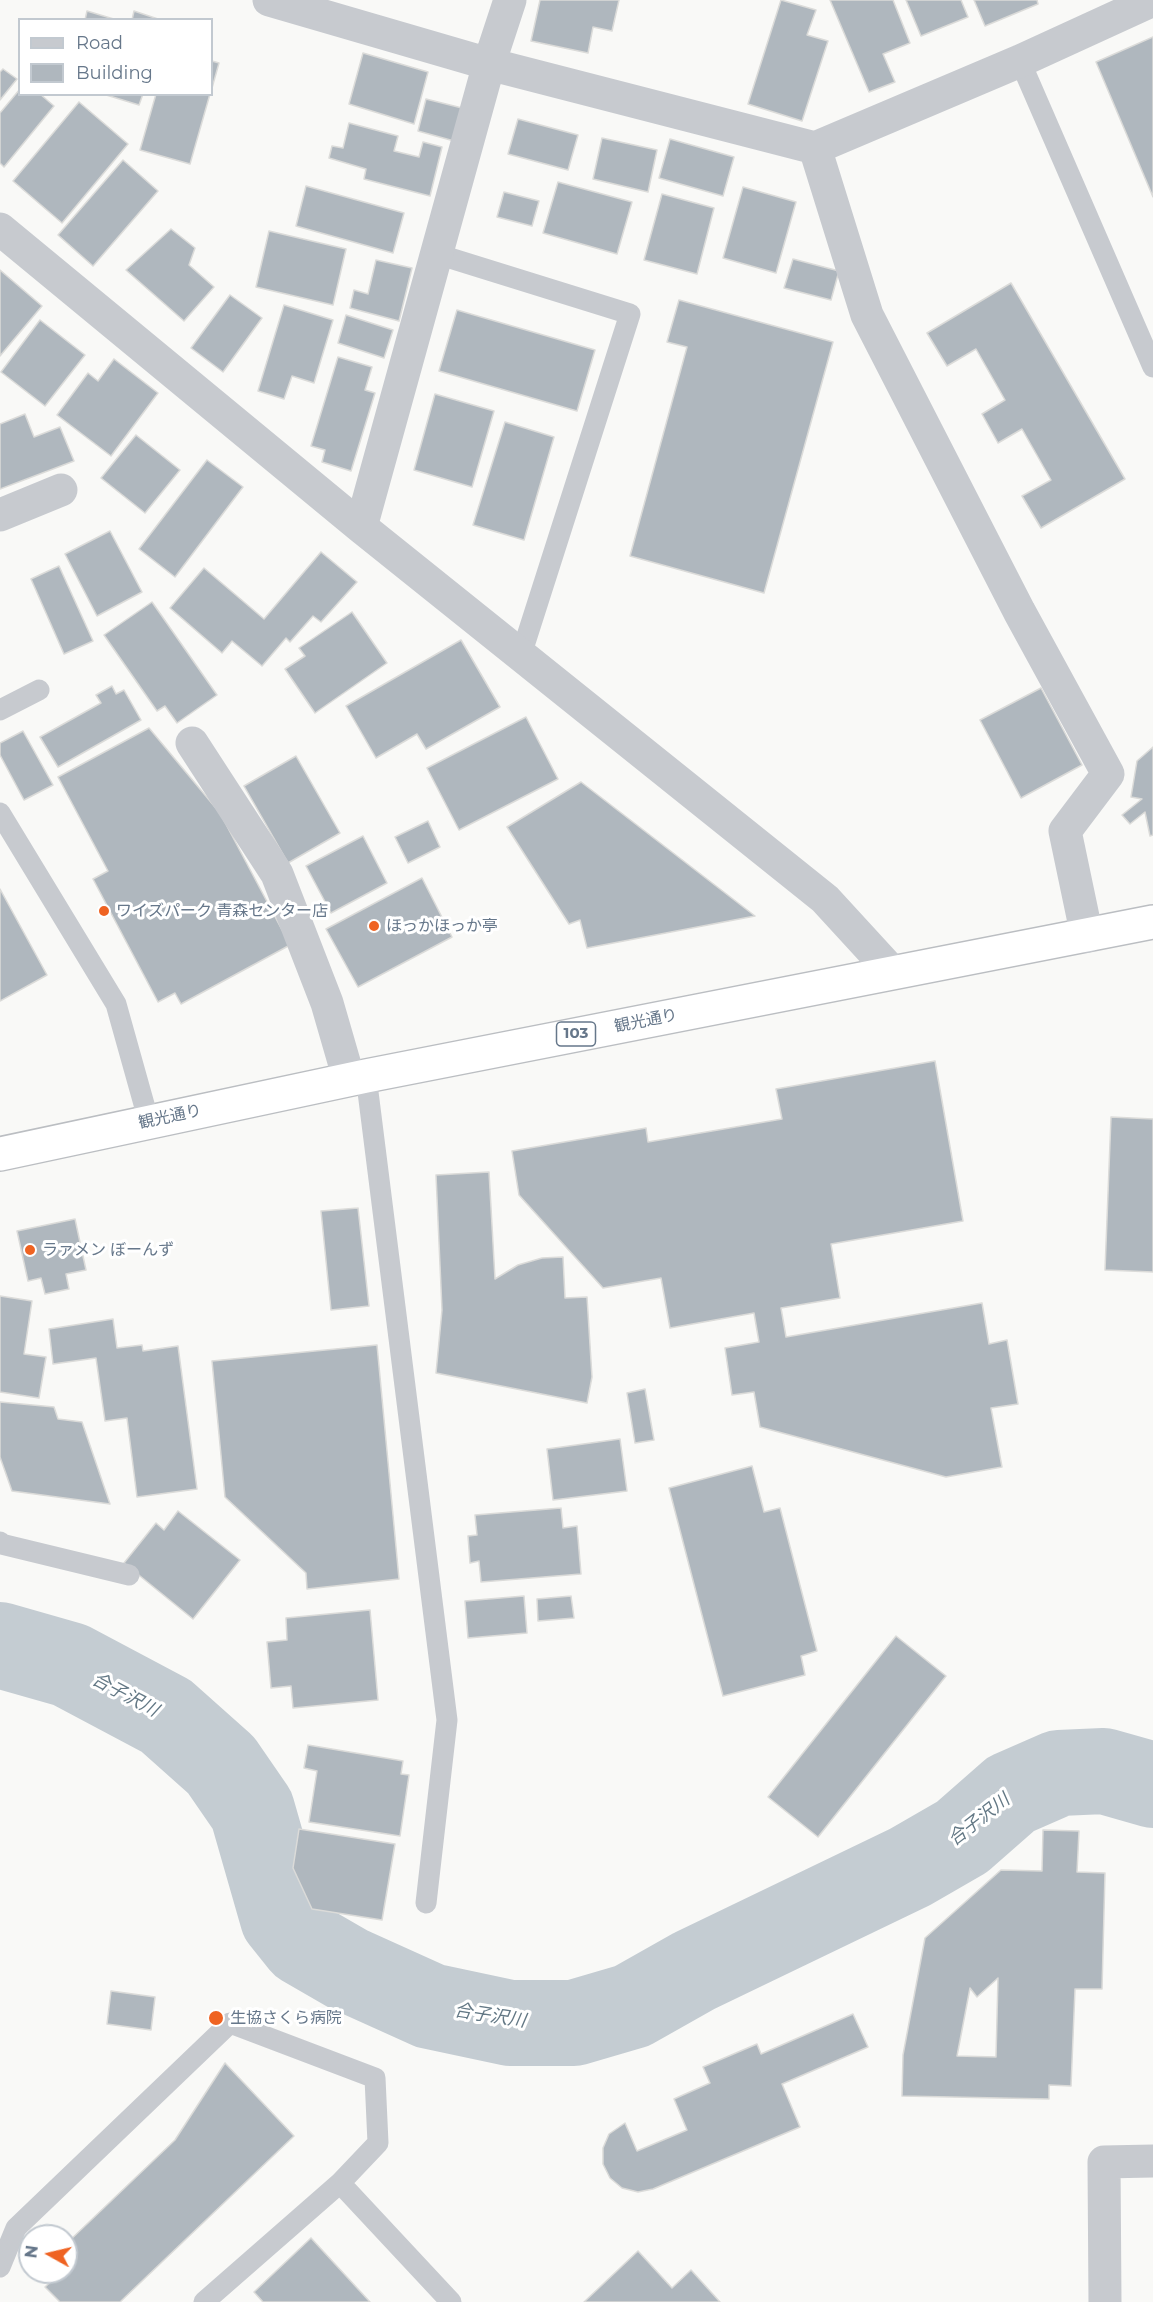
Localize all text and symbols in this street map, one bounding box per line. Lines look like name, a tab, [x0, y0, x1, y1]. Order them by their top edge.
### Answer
legend	[18, 18, 213, 96]
text: Road	[76, 32, 123, 54]
text: Building	[76, 62, 153, 84]
place label: ワイズパーク 青森センター店	[116, 901, 328, 921]
marker: ワイズパーク 青森センター店	[97, 904, 111, 918]
place label: ほっかほっか亭	[386, 916, 498, 936]
marker: ほっかほっか亭	[367, 919, 381, 933]
street label: 観光通り	[613, 1005, 679, 1037]
road number: 103	[556, 1022, 596, 1046]
street label: 観光通り	[137, 1101, 203, 1133]
place label: ラァメン ぼーんず	[42, 1240, 174, 1260]
marker: ラァメン ぼーんず	[23, 1243, 37, 1257]
water label: 合子沢川	[88, 1669, 162, 1721]
water label: 合子沢川	[944, 1789, 1014, 1851]
water label: 合子沢川	[453, 2000, 527, 2032]
place label: 生協さくら病院	[230, 2008, 342, 2028]
marker: 生協さくら病院	[207, 2009, 225, 2027]
north arrow	[18, 2224, 78, 2284]
text: N	[21, 2244, 42, 2259]

